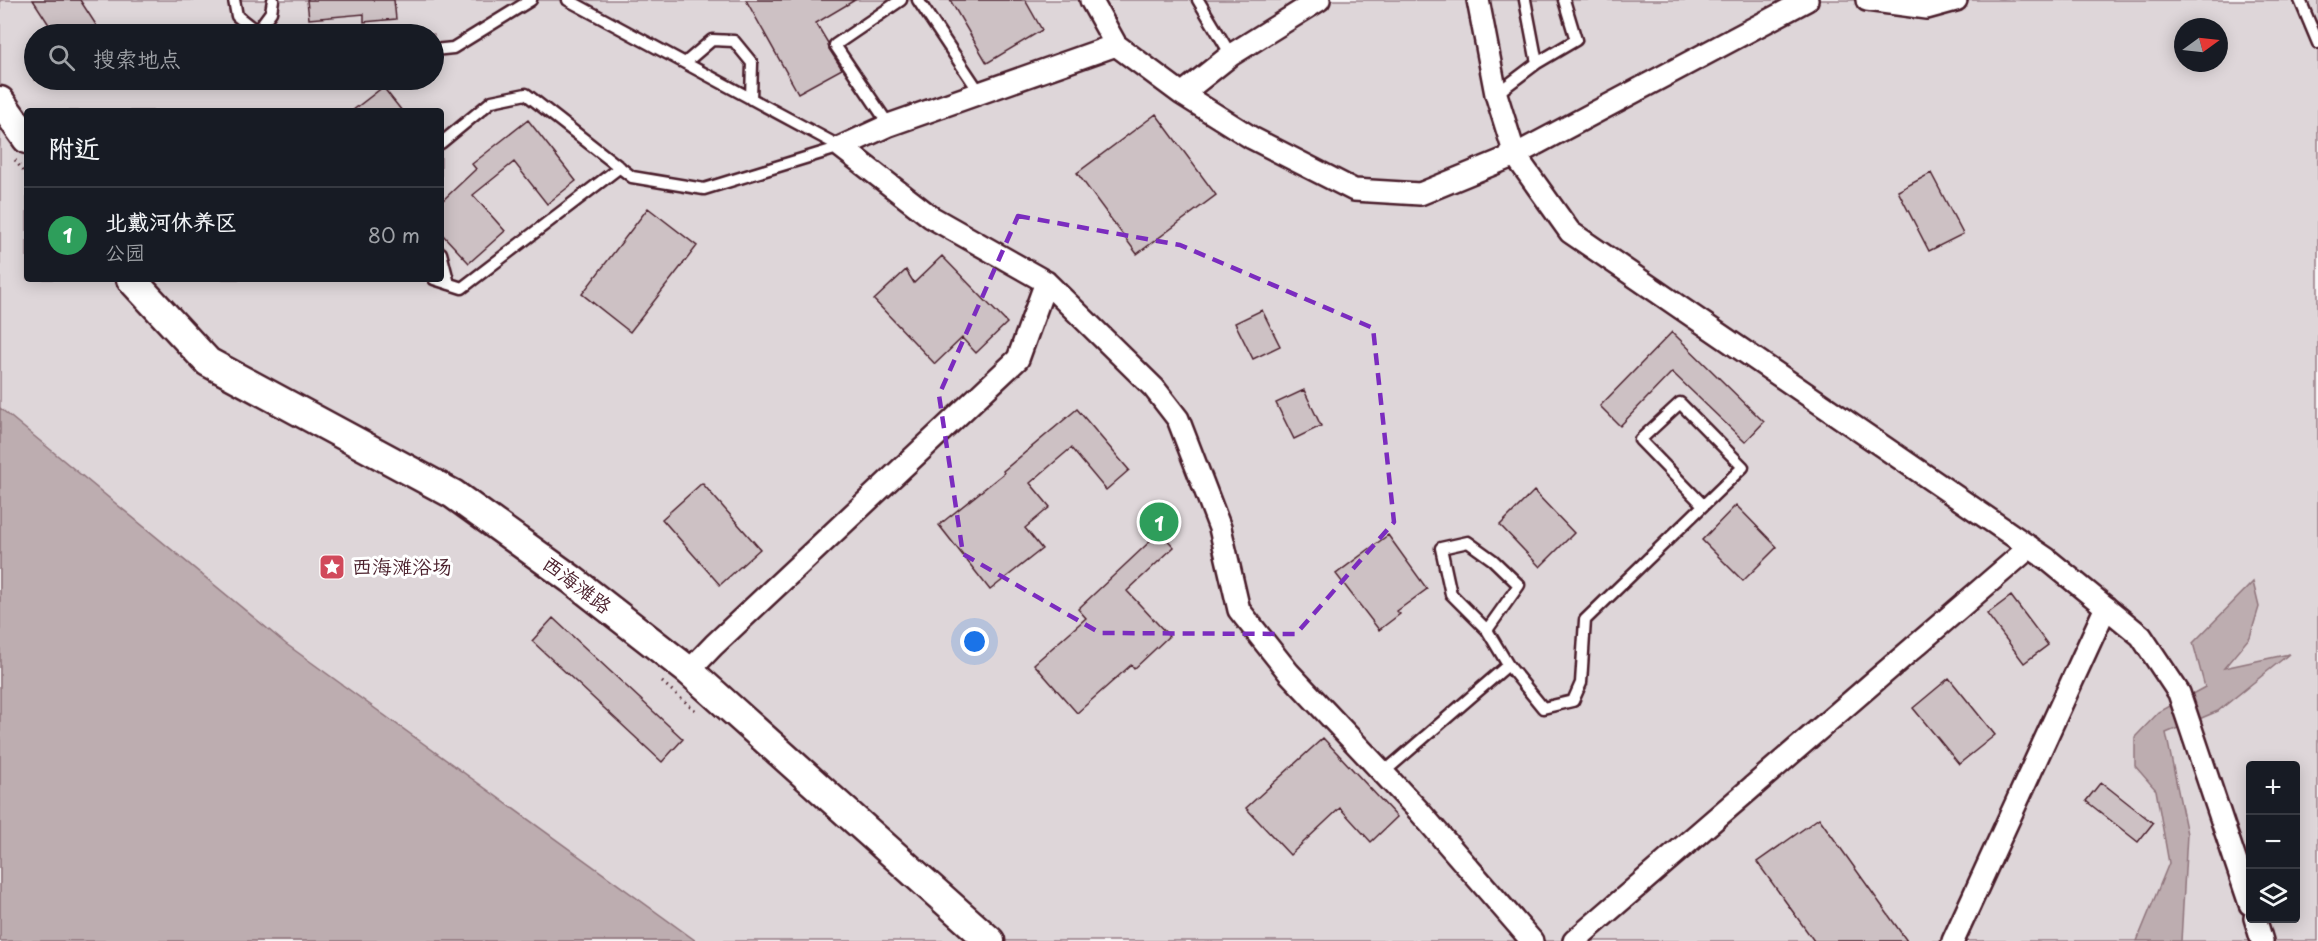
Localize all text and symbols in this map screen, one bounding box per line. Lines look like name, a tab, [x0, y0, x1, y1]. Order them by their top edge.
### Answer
north arrow	[2174, 18, 2228, 72]
search box	[24, 24, 444, 90]
icon: search	[45, 41, 78, 74]
text: 搜索地点	[93, 41, 181, 74]
text: 附近	[48, 128, 100, 167]
text: 北戴河休养区	[105, 204, 237, 237]
text: 1	[63, 220, 72, 250]
text: 80 m	[368, 220, 420, 250]
text: 公园	[105, 237, 145, 267]
pin: 1	[1140, 500, 1178, 544]
street label: 西海滩路	[537, 548, 619, 621]
place label: 西海滩浴场	[352, 551, 452, 581]
place icon: 西海滩浴场	[317, 552, 347, 582]
your location	[960, 627, 989, 656]
map controls	[2246, 761, 2300, 923]
button: +	[2246, 761, 2300, 815]
button: −	[2246, 815, 2300, 869]
button: layers	[2246, 869, 2300, 923]

